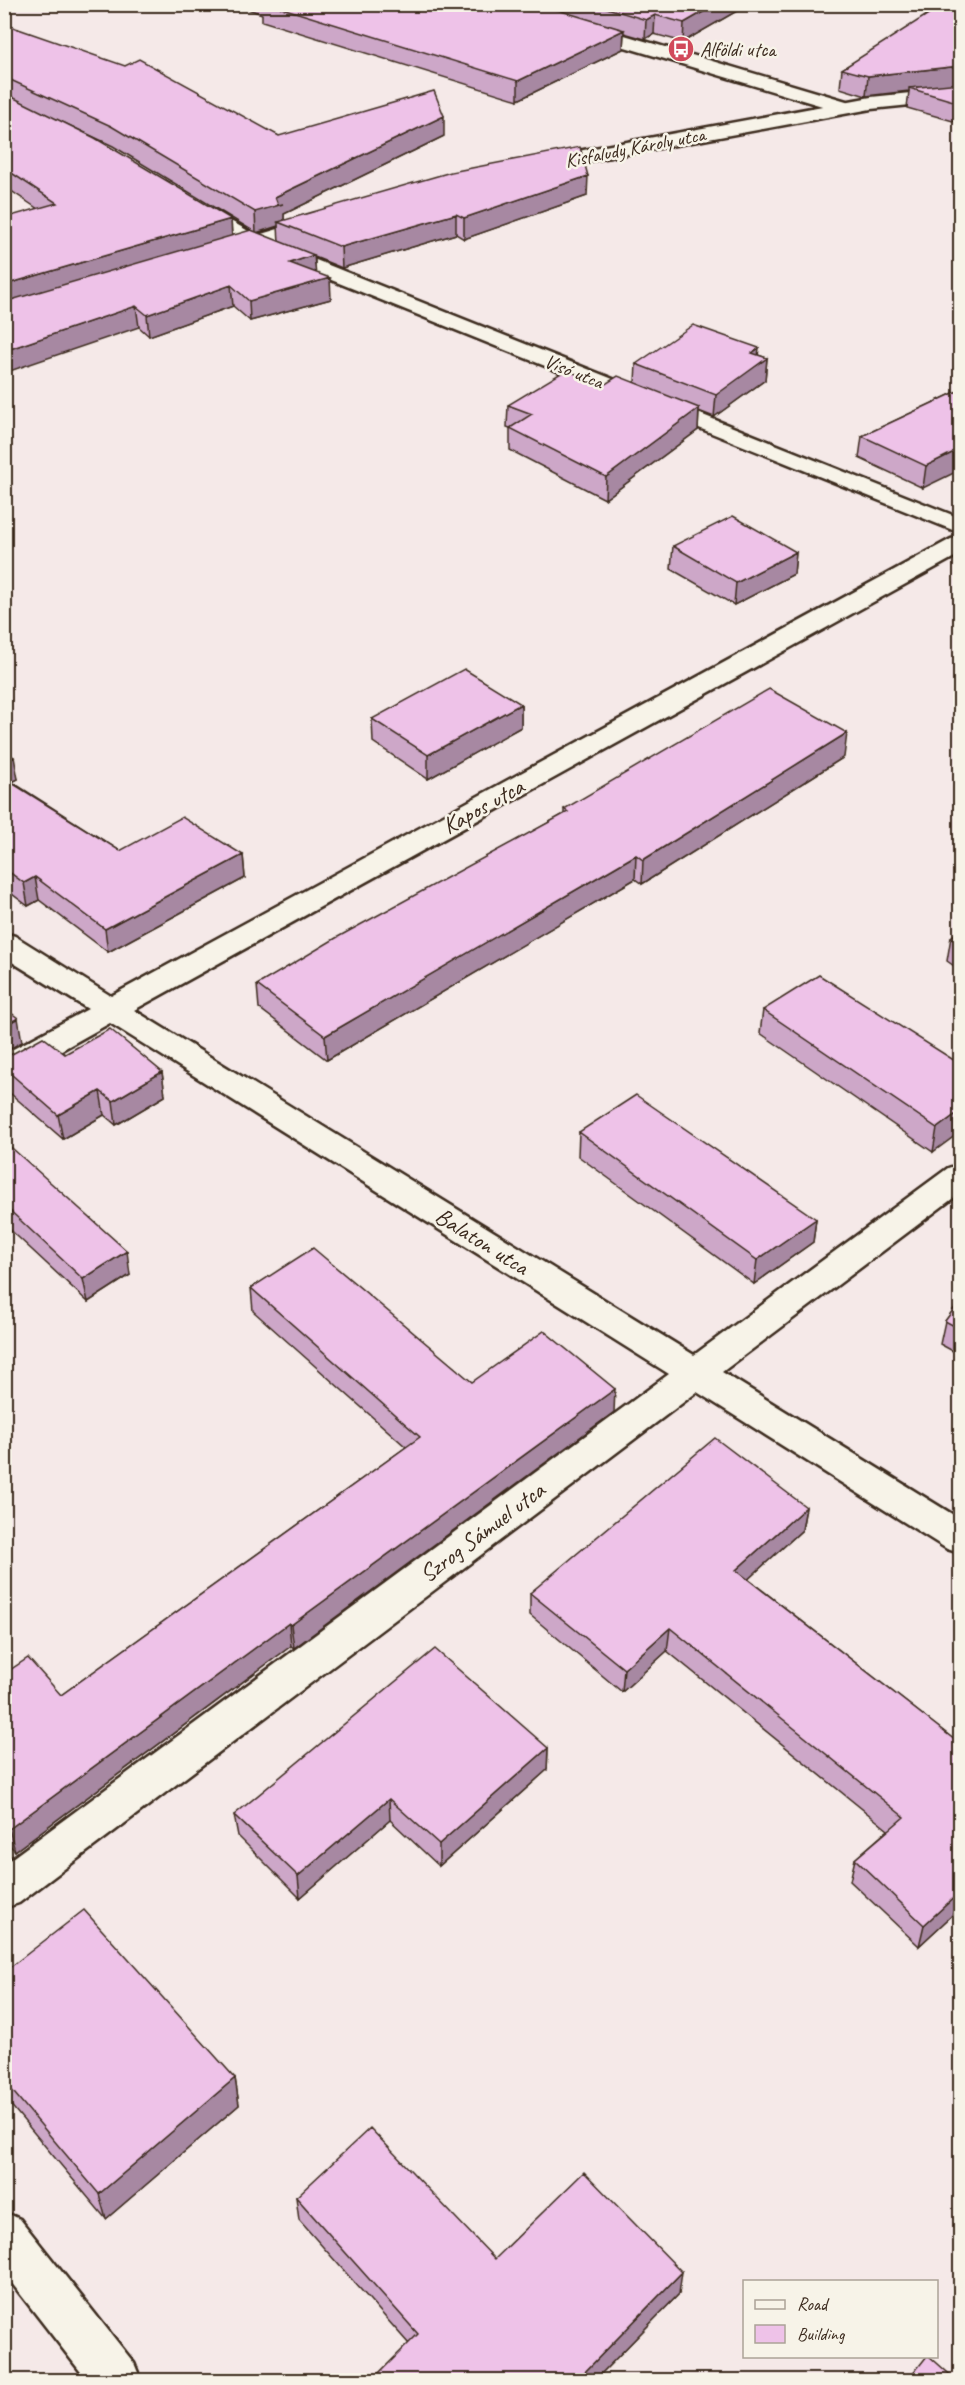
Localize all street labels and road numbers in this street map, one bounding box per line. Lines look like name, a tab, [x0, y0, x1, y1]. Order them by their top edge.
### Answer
street label: Kisfaludy Károly utca	[563, 121, 709, 173]
street label: Visó utca	[541, 348, 609, 395]
street label: Kapos utca	[437, 771, 530, 841]
street label: Balaton utca	[430, 1201, 535, 1282]
street label: Szrog Sámuel utca	[413, 1474, 552, 1589]

